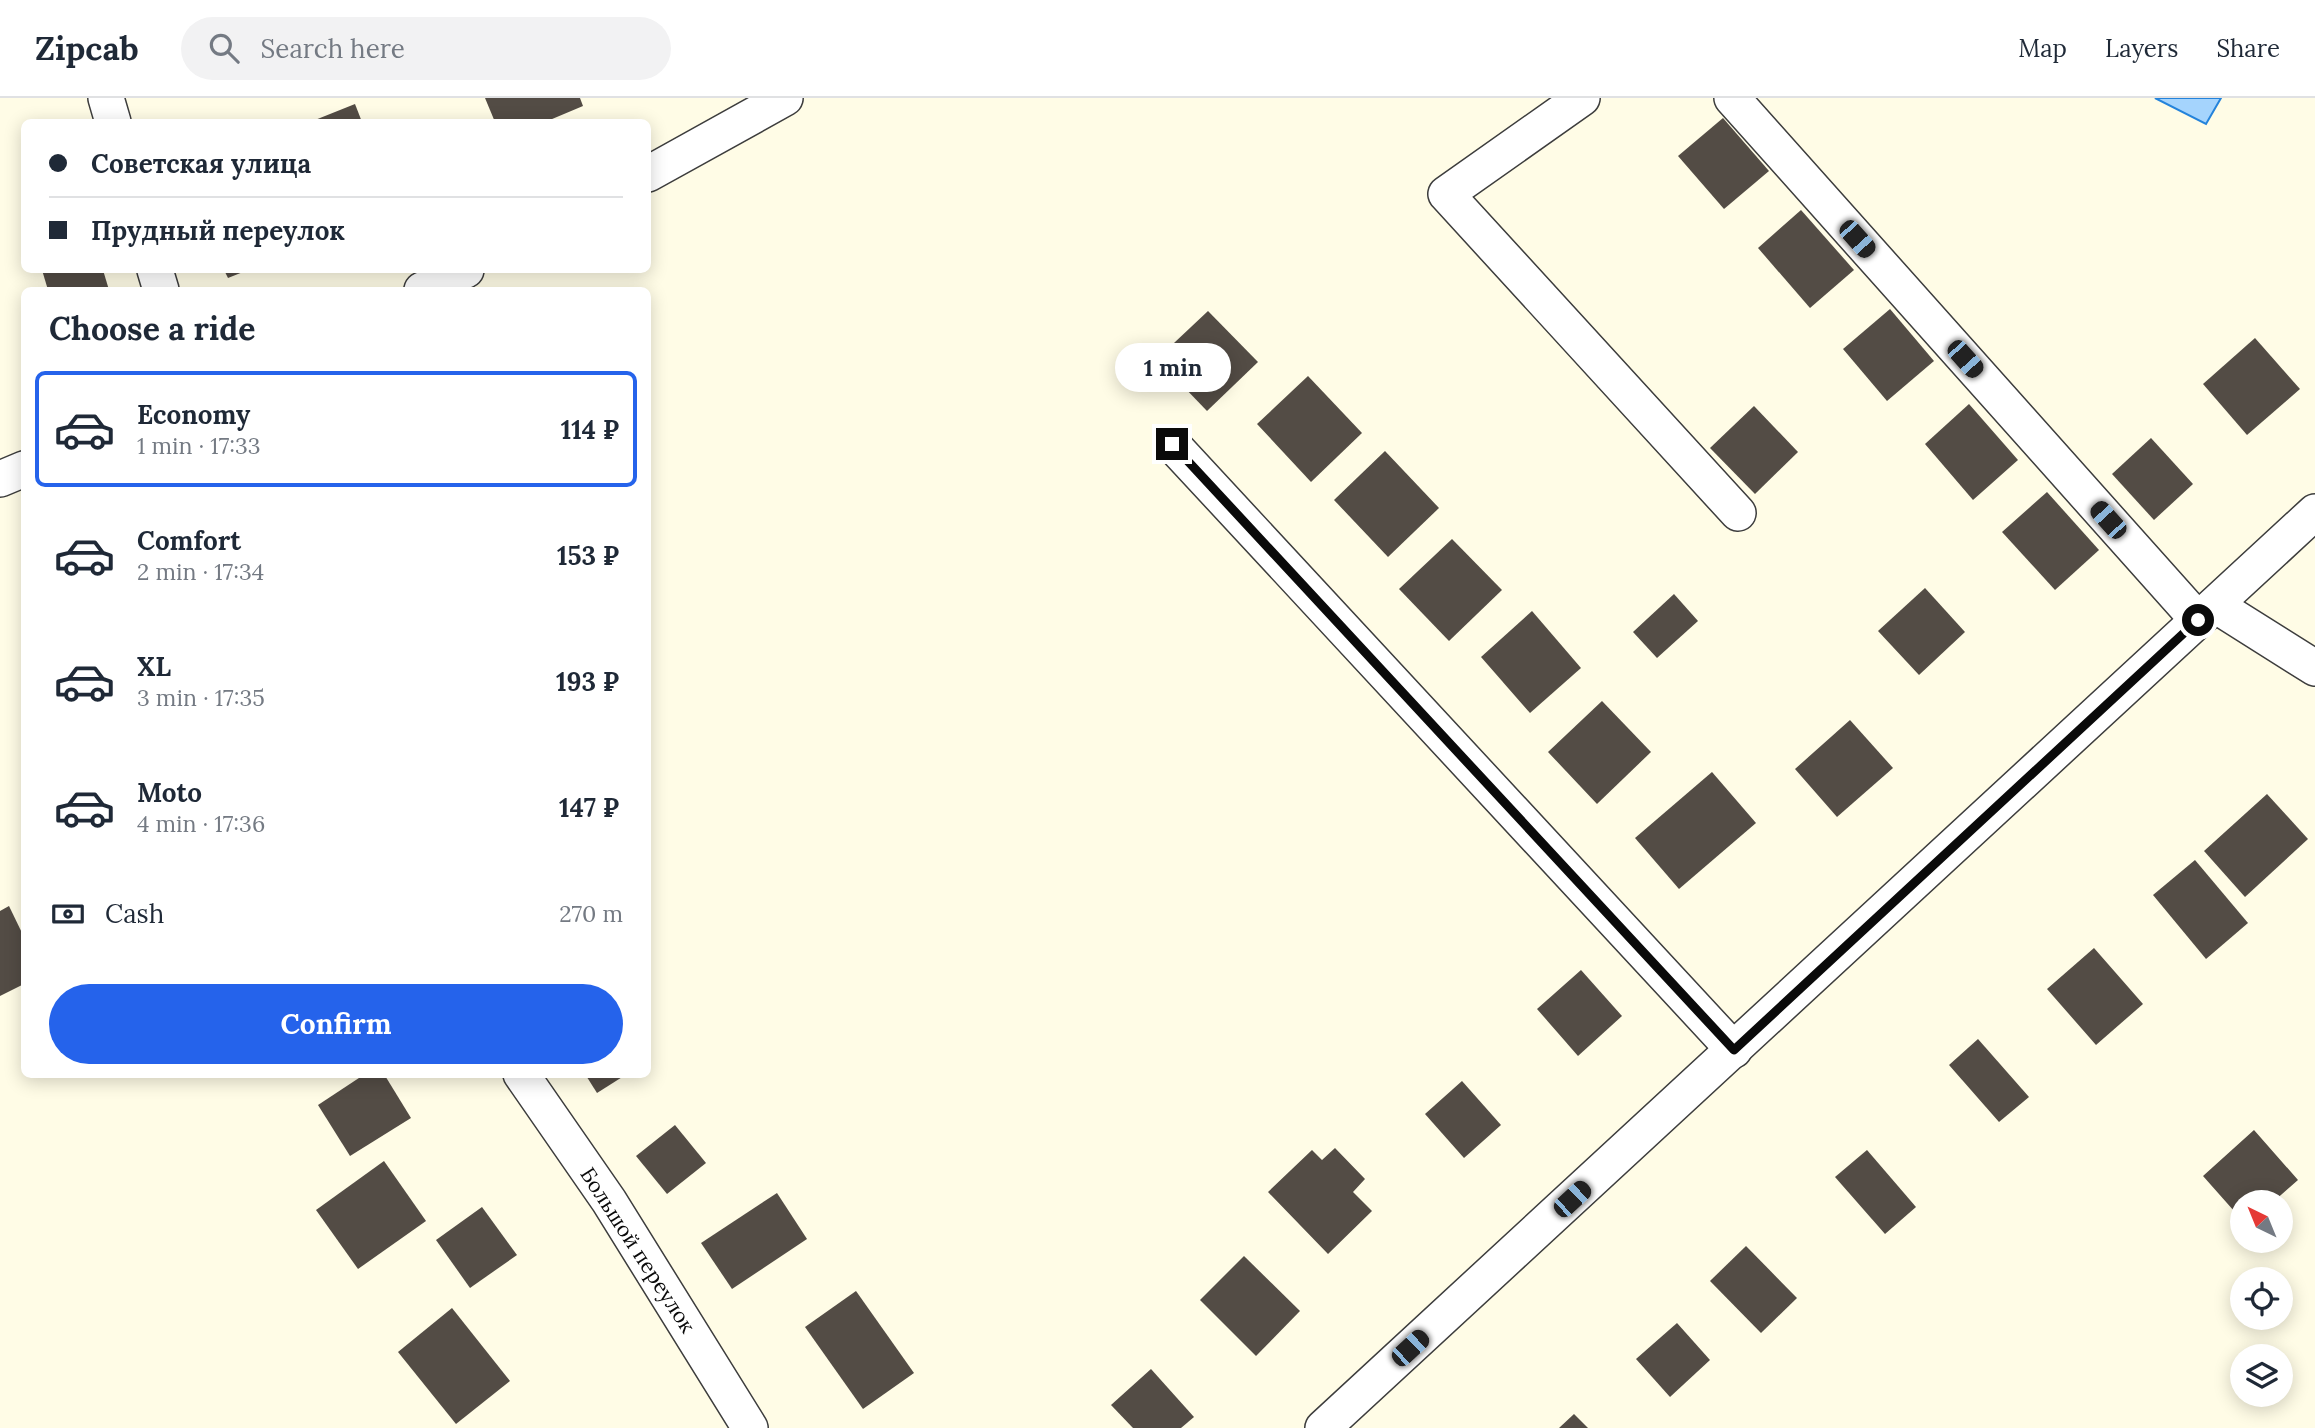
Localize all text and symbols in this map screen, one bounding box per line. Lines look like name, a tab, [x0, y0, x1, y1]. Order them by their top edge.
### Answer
search box	[181, 17, 671, 80]
text: Zipcab	[35, 27, 139, 69]
icon: search	[205, 29, 243, 67]
text: Search here	[261, 32, 405, 65]
text: Map	[2018, 33, 2067, 64]
text: Layers	[2105, 33, 2178, 64]
text: Share	[2216, 33, 2280, 64]
text: Советская улица	[91, 147, 311, 180]
text: Прудный переулок	[91, 214, 345, 247]
car	[1836, 216, 1879, 262]
text: Choose a ride	[49, 308, 256, 349]
car	[1944, 336, 1987, 382]
callout: 1 min	[1114, 342, 1230, 392]
text: 1 min	[1144, 353, 1202, 382]
icon: car	[53, 398, 116, 461]
text: Economy	[137, 398, 250, 431]
text: 114 ₽	[561, 413, 619, 446]
route end	[1156, 428, 1188, 460]
text: 1 min · 17:33	[137, 431, 261, 460]
car	[2087, 497, 2130, 543]
icon: car	[53, 524, 116, 587]
text: Comfort	[137, 524, 241, 557]
text: 153 ₽	[557, 539, 619, 572]
text: 2 min · 17:34	[137, 557, 264, 586]
route start	[2182, 604, 2214, 636]
icon: car	[53, 650, 116, 713]
text: XL	[137, 650, 171, 683]
text: 193 ₽	[556, 665, 619, 698]
text: 3 min · 17:35	[137, 683, 265, 712]
icon: car	[53, 776, 116, 839]
text: Moto	[137, 776, 202, 809]
text: 147 ₽	[559, 791, 619, 824]
text: 4 min · 17:36	[137, 809, 265, 838]
icon: cash	[49, 895, 87, 933]
text: Cash	[105, 897, 164, 930]
text: 270 m	[559, 899, 623, 928]
button: Confirm	[49, 984, 623, 1064]
street label: Большой переулок	[574, 1162, 702, 1338]
car	[1550, 1177, 1595, 1221]
north arrow	[2230, 1190, 2292, 1253]
map controls	[2230, 1190, 2293, 1407]
button: locate	[2230, 1267, 2293, 1330]
car	[1388, 1326, 1433, 1370]
button: layers	[2230, 1344, 2293, 1407]

